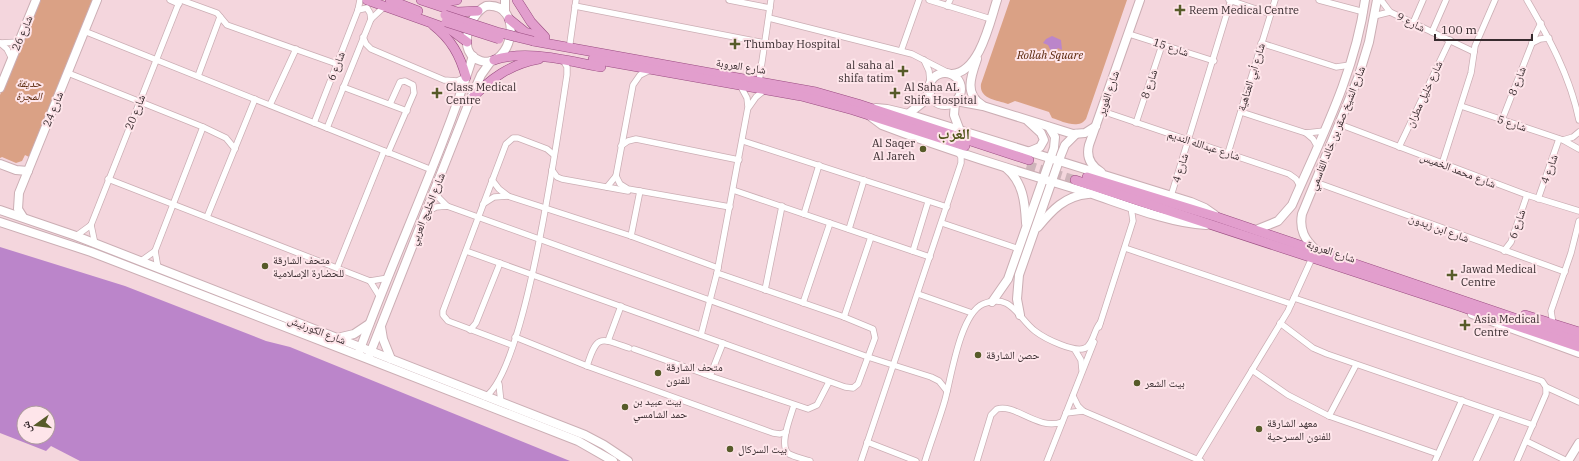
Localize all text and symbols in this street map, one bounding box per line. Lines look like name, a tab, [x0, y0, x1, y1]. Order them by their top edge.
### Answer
place label: Reem Medical Centre	[1189, 3, 1299, 17]
marker: Reem Medical Centre	[1174, 4, 1186, 16]
street label: شارع 9	[1394, 9, 1428, 35]
street label: شارع 26	[8, 13, 36, 53]
scale bar	[1435, 16, 1532, 42]
text: 100 m	[1441, 22, 1477, 37]
street label: شارع 15	[1151, 35, 1191, 59]
place label: Thumbay Hospital	[744, 37, 840, 51]
marker: Thumbay Hospital	[729, 38, 741, 50]
street label: شارع أبي العتاهية	[1234, 41, 1270, 113]
park label: Rollah Square	[1016, 48, 1083, 62]
street label: شارع 6	[324, 49, 348, 83]
street label: شارع العروبة	[715, 55, 767, 77]
place label: al saha al shifa tatim	[838, 58, 895, 85]
street label: شارع خليل مطران	[1403, 59, 1445, 129]
street label: شارع الشيخ صقر بن خالد القاسمي	[1306, 64, 1370, 193]
street label: شارع 8	[1505, 64, 1529, 98]
marker: al saha al shifa tatim	[897, 65, 909, 77]
street label: شارع 8	[1137, 68, 1161, 100]
street label: شارع الغوير	[1094, 69, 1122, 118]
park label: حديقة المجرة	[16, 76, 43, 103]
place label: Class Medical Centre	[446, 80, 516, 107]
place label: Al Saha AL Shifa Hospital	[904, 80, 977, 107]
marker: Class Medical Centre	[431, 87, 443, 99]
marker: Al Saha AL Shifa Hospital	[889, 87, 901, 99]
street label: شارع 24	[40, 89, 66, 129]
street label: شارع 20	[122, 92, 148, 132]
street label: شارع 5	[1496, 112, 1528, 134]
district label: الغرب	[938, 124, 970, 143]
street label: شارع عبدالله النديم	[1166, 127, 1242, 164]
place label: Al Saqer Al Jareh	[872, 136, 915, 163]
marker: Al Saqer Al Jareh	[918, 144, 928, 154]
street label: شارع محمد الخميس	[1418, 149, 1498, 191]
street label: شارع 4	[1169, 152, 1191, 184]
street label: شارع 4	[1537, 152, 1561, 186]
street label: شارع الخليج العربي	[406, 171, 450, 248]
street label: شارع 6	[1505, 208, 1529, 240]
street label: شارع ابن زيدون	[1407, 211, 1471, 245]
street label: شارع العروبة	[1305, 237, 1357, 265]
place label: متحف الشارقة للحضارة الإسلامية	[273, 253, 344, 280]
marker: متحف الشارقة للحضارة الإسلامية	[260, 261, 270, 271]
place label: Jawad Medical Centre	[1461, 262, 1536, 289]
marker: Jawad Medical Centre	[1446, 269, 1458, 281]
place label: Asia Medical Centre	[1474, 312, 1540, 339]
street label: شارع الكورنيش	[286, 313, 348, 347]
marker: Asia Medical Centre	[1459, 319, 1471, 331]
place label: حصن الشارقة	[986, 348, 1039, 362]
marker: حصن الشارقة	[973, 350, 983, 360]
place label: متحف الشارقة للفنون	[666, 360, 723, 387]
marker: متحف الشارقة للفنون	[653, 368, 663, 378]
place label: بيت الشعر	[1144, 376, 1185, 390]
marker: بيت الشعر	[1132, 378, 1142, 388]
place label: بيت عبيد بن حمد الشامسي	[633, 394, 687, 423]
marker: بيت عبيد بن حمد الشامسي	[620, 402, 630, 412]
north arrow	[16, 405, 56, 445]
place label: معهد الشارقة للفنون المسرحية	[1267, 416, 1331, 443]
text: ش	[18, 420, 35, 435]
marker: معهد الشارقة للفنون المسرحية	[1254, 424, 1264, 434]
place label: بيت السركال	[738, 442, 787, 456]
marker: بيت السركال	[725, 444, 735, 454]

